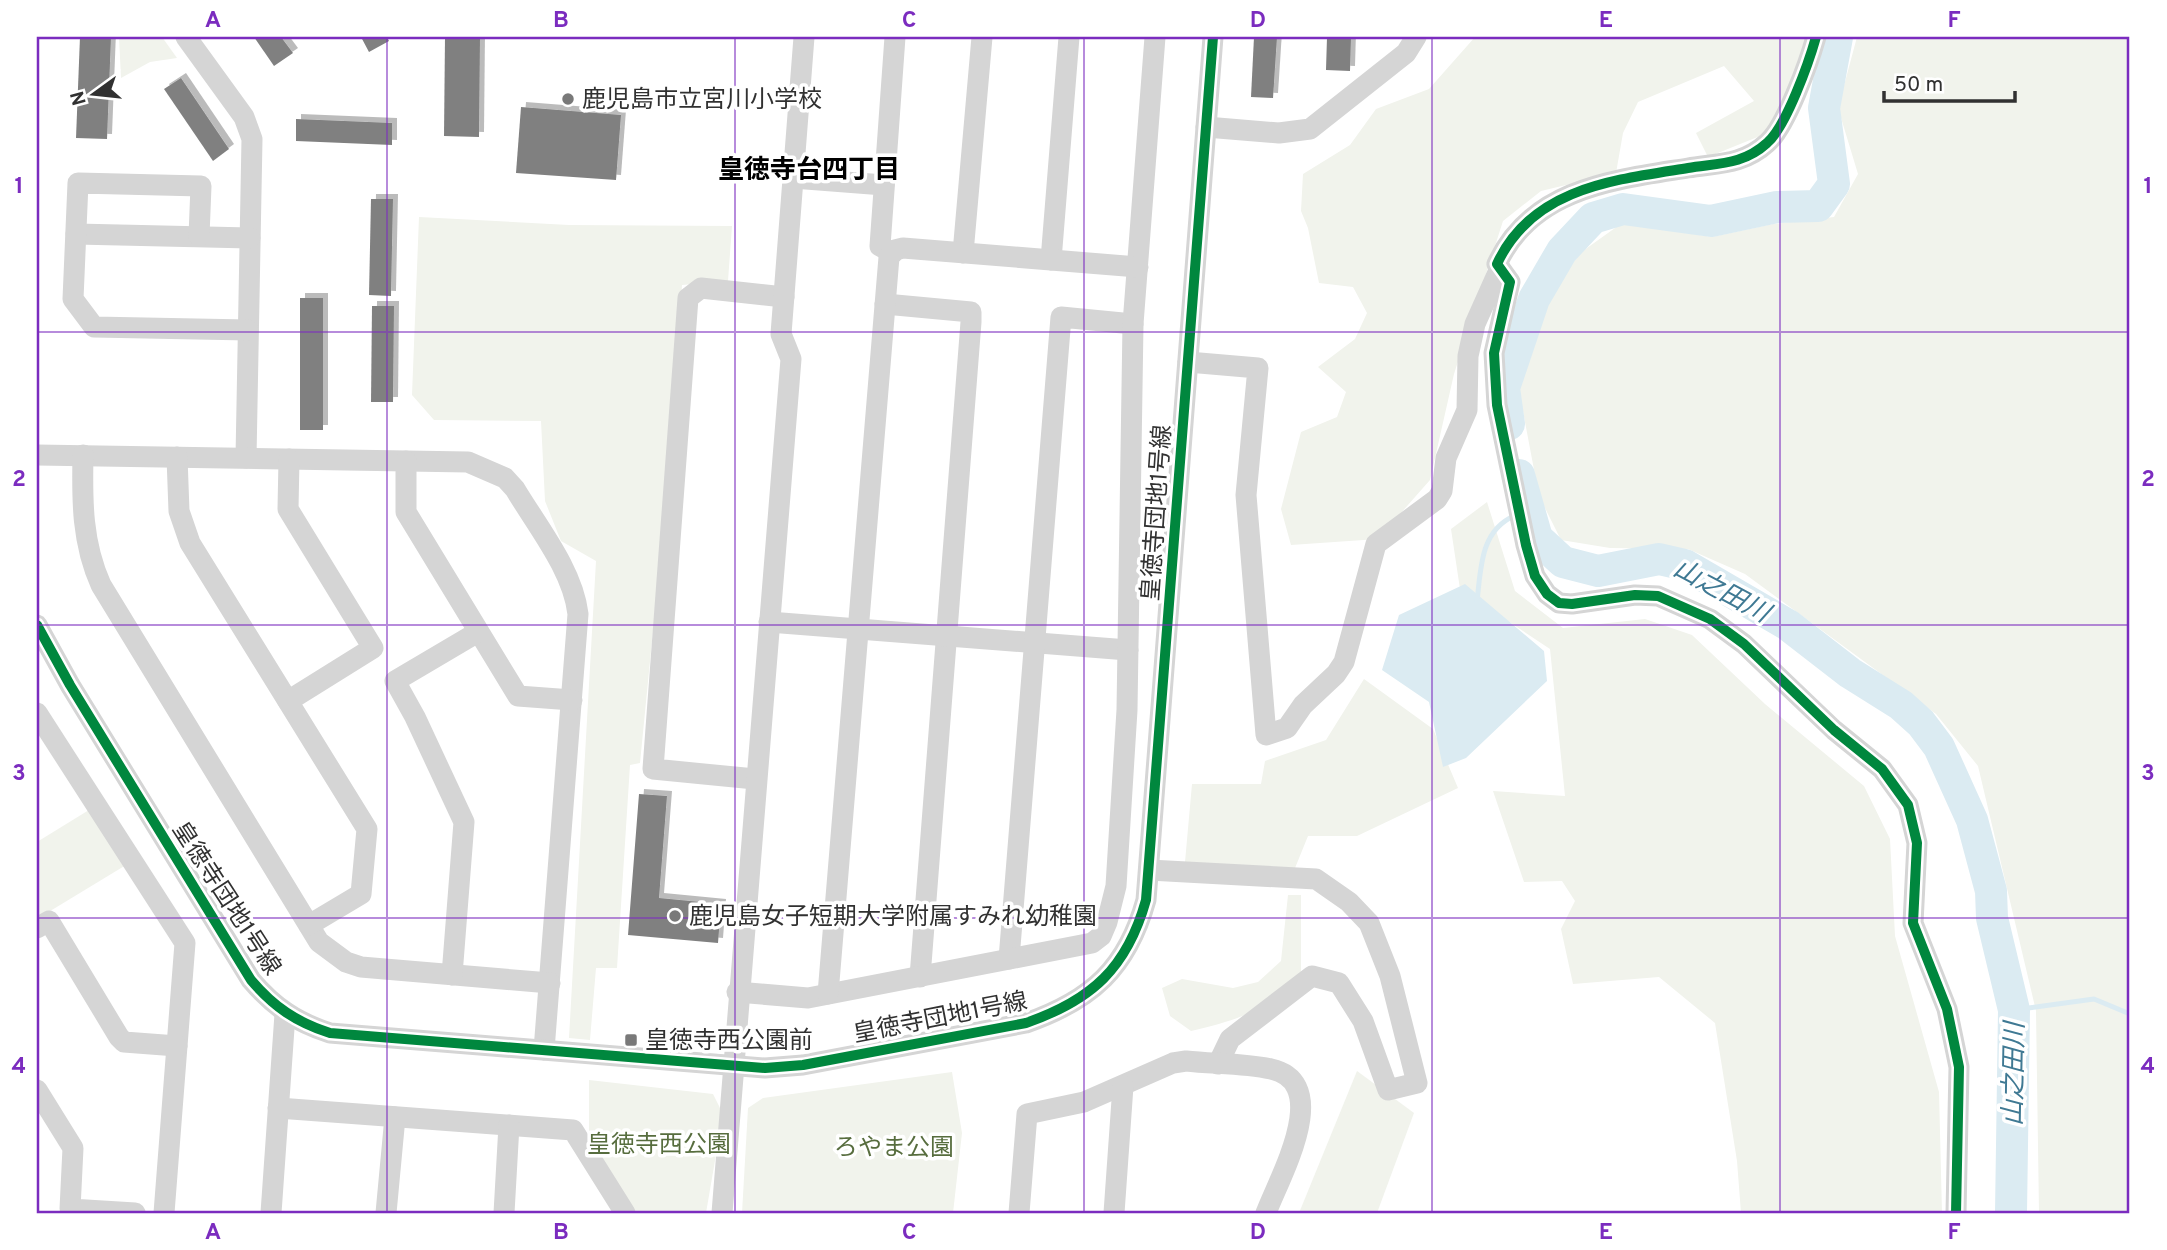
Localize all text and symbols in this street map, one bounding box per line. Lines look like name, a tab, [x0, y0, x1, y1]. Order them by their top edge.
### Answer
text: A	[205, 7, 221, 36]
text: B	[553, 7, 569, 36]
text: C	[902, 7, 916, 36]
text: D	[1250, 7, 1266, 36]
text: E	[1599, 7, 1613, 36]
text: F	[1947, 7, 1961, 36]
north arrow	[60, 60, 130, 130]
scale bar	[1884, 60, 2015, 104]
text: 50 m	[1894, 72, 1943, 99]
place label: 鹿児島市立宮川小学校	[582, 86, 822, 116]
text: N	[66, 88, 93, 108]
marker: 鹿児島市立宮川小学校	[560, 91, 576, 107]
district label: 皇徳寺台四丁目	[718, 155, 900, 188]
text: 1	[14, 173, 24, 202]
text: 1	[2143, 173, 2153, 202]
street label: 皇徳寺団地1号線	[1137, 424, 1179, 602]
text: 2	[12, 466, 26, 495]
text: 2	[2141, 466, 2155, 495]
water label: 山之田川	[1667, 553, 1777, 633]
text: 3	[12, 760, 26, 789]
text: 3	[2141, 760, 2155, 789]
street label: 皇徳寺団地1号線	[165, 817, 286, 981]
place label: 鹿児島女子短期大学附属すみれ幼稚園	[689, 903, 1097, 933]
marker: 鹿児島女子短期大学附属すみれ幼稚園	[667, 908, 683, 924]
street label: 皇徳寺団地1号線	[851, 987, 1030, 1051]
water label: 山之田川	[1998, 1019, 2033, 1126]
place label: 皇徳寺西公園前	[645, 1027, 813, 1057]
marker: 皇徳寺西公園前	[623, 1032, 639, 1048]
text: 4	[12, 1053, 26, 1082]
text: 4	[2141, 1053, 2155, 1082]
park label: 皇徳寺西公園	[587, 1131, 731, 1161]
park label: ろやま公園	[834, 1134, 954, 1164]
text: A	[205, 1219, 221, 1248]
text: B	[553, 1219, 569, 1248]
text: C	[902, 1219, 916, 1248]
text: D	[1250, 1219, 1266, 1248]
text: E	[1599, 1219, 1613, 1248]
text: F	[1947, 1219, 1961, 1248]

